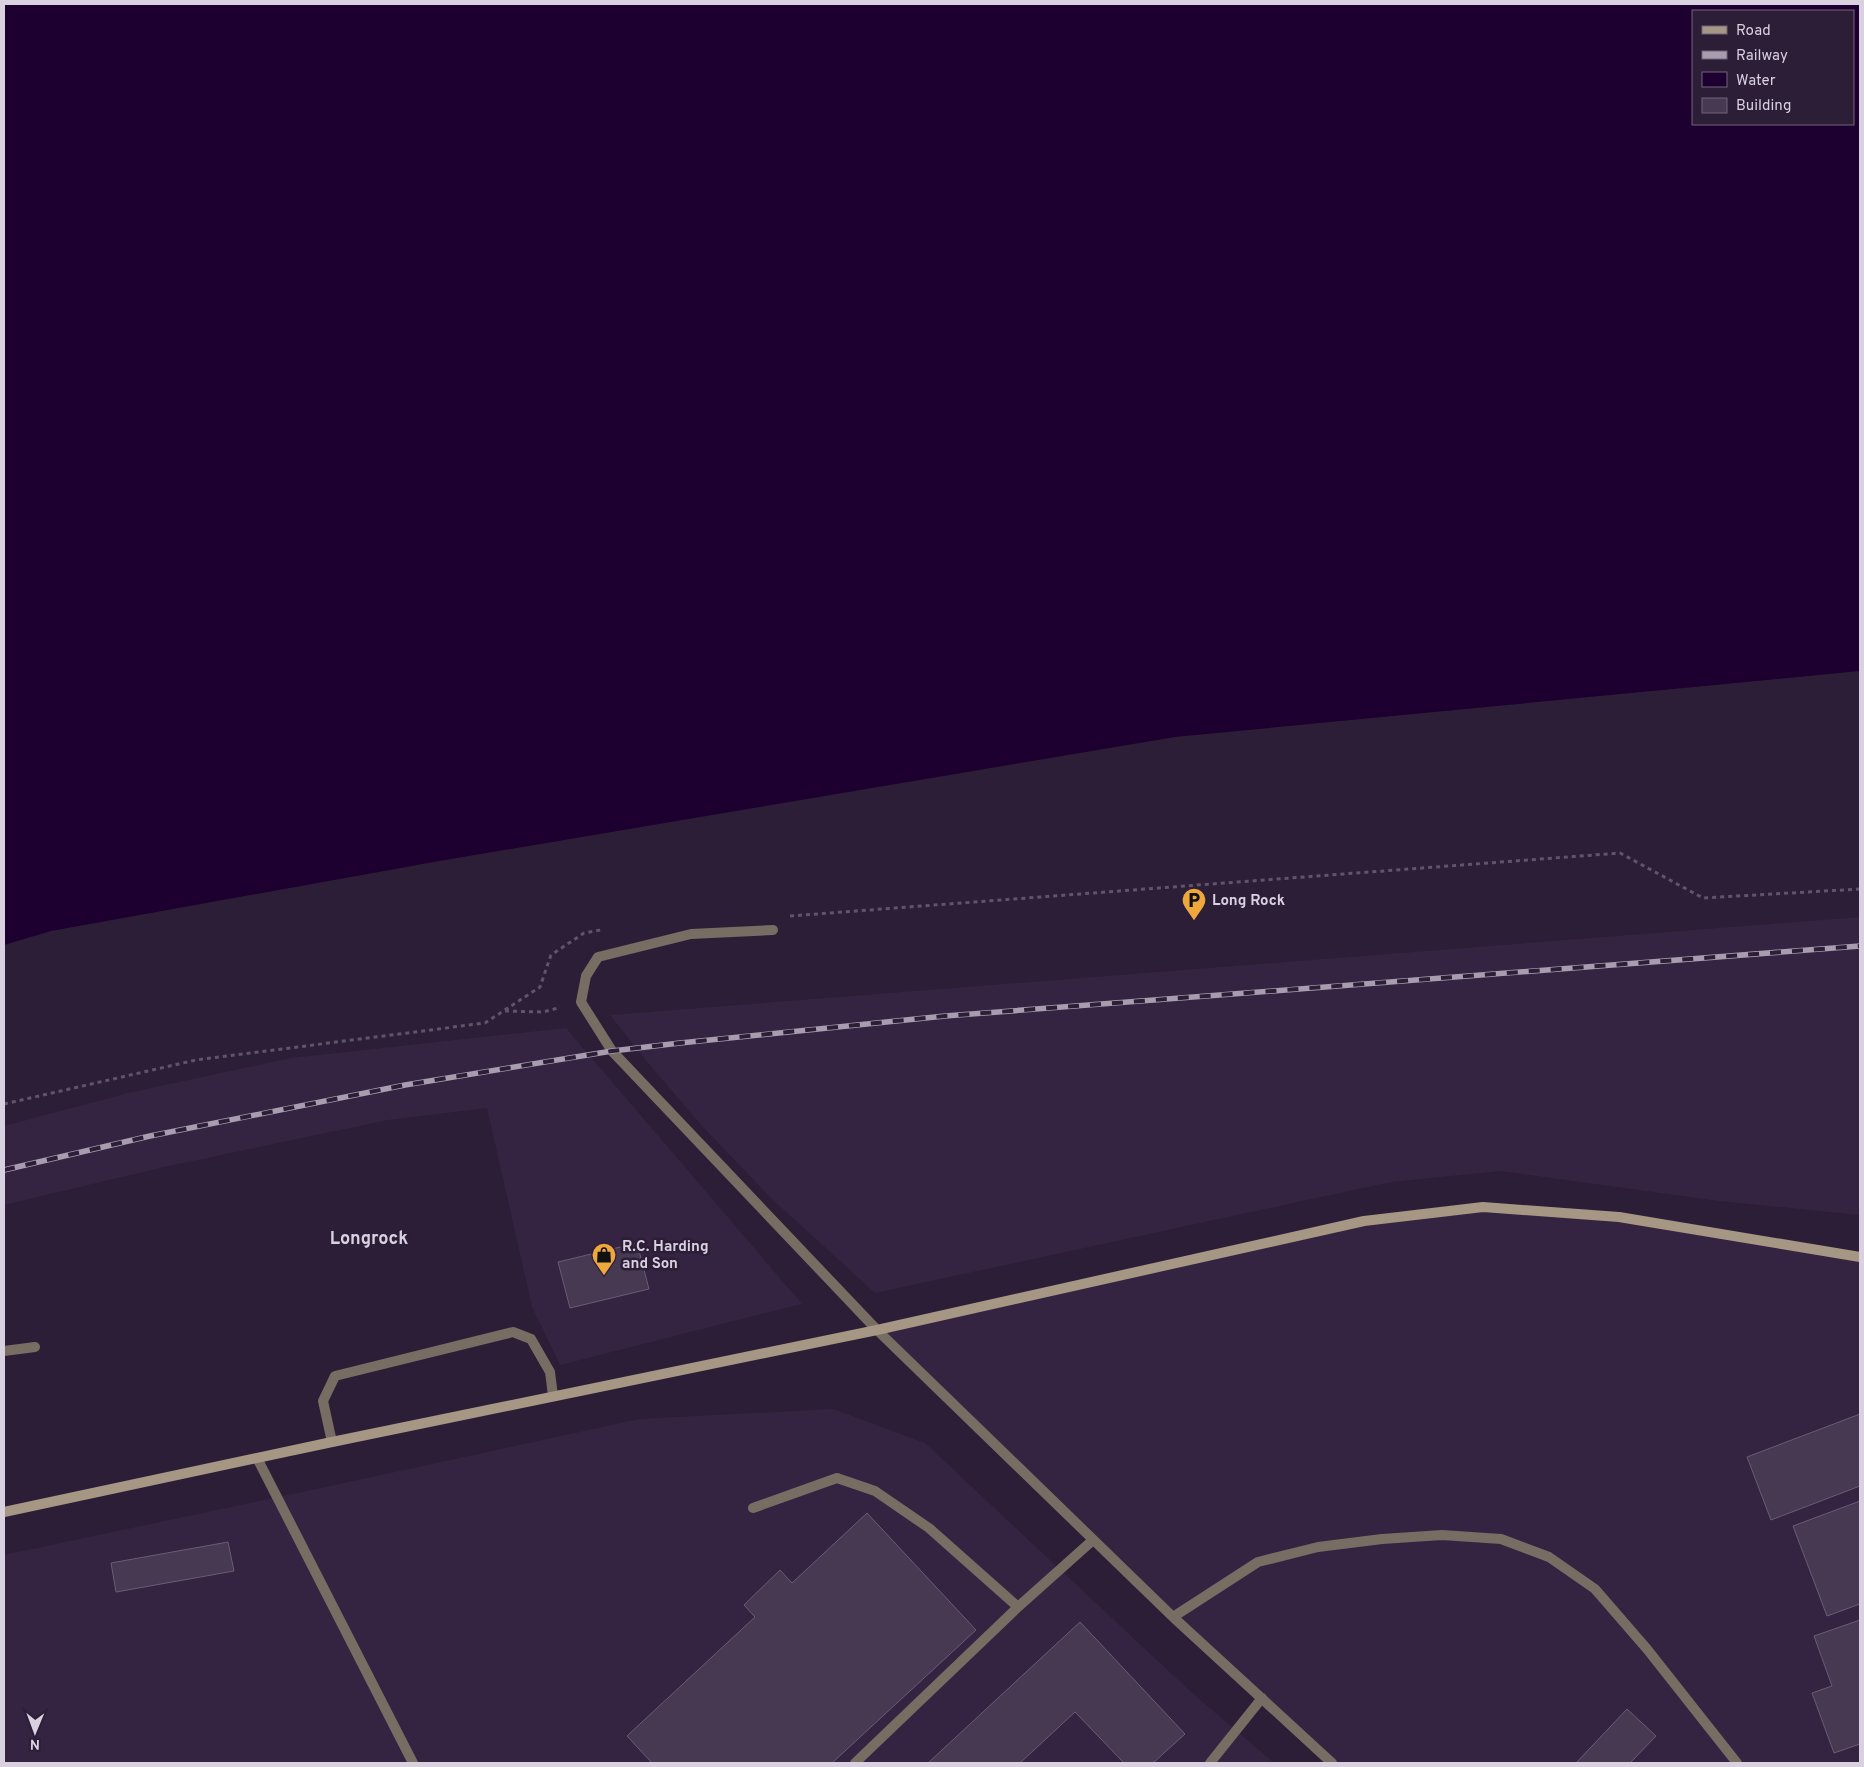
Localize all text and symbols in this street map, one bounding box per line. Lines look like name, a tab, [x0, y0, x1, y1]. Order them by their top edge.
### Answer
legend	[1692, 10, 1854, 125]
text: Road	[1736, 22, 1771, 41]
text: Railway	[1736, 47, 1788, 66]
text: Water	[1736, 72, 1776, 91]
text: Building	[1736, 97, 1791, 116]
parking icon: Long Rock	[1181, 887, 1207, 921]
place label: Long Rock	[1212, 892, 1285, 911]
district label: Longrock	[330, 1228, 408, 1251]
place label: R.C. Harding and Son	[622, 1238, 709, 1274]
shop icon: R.C. Harding and Son	[591, 1242, 617, 1276]
north arrow	[10, 1707, 60, 1757]
text: N	[30, 1735, 40, 1752]

